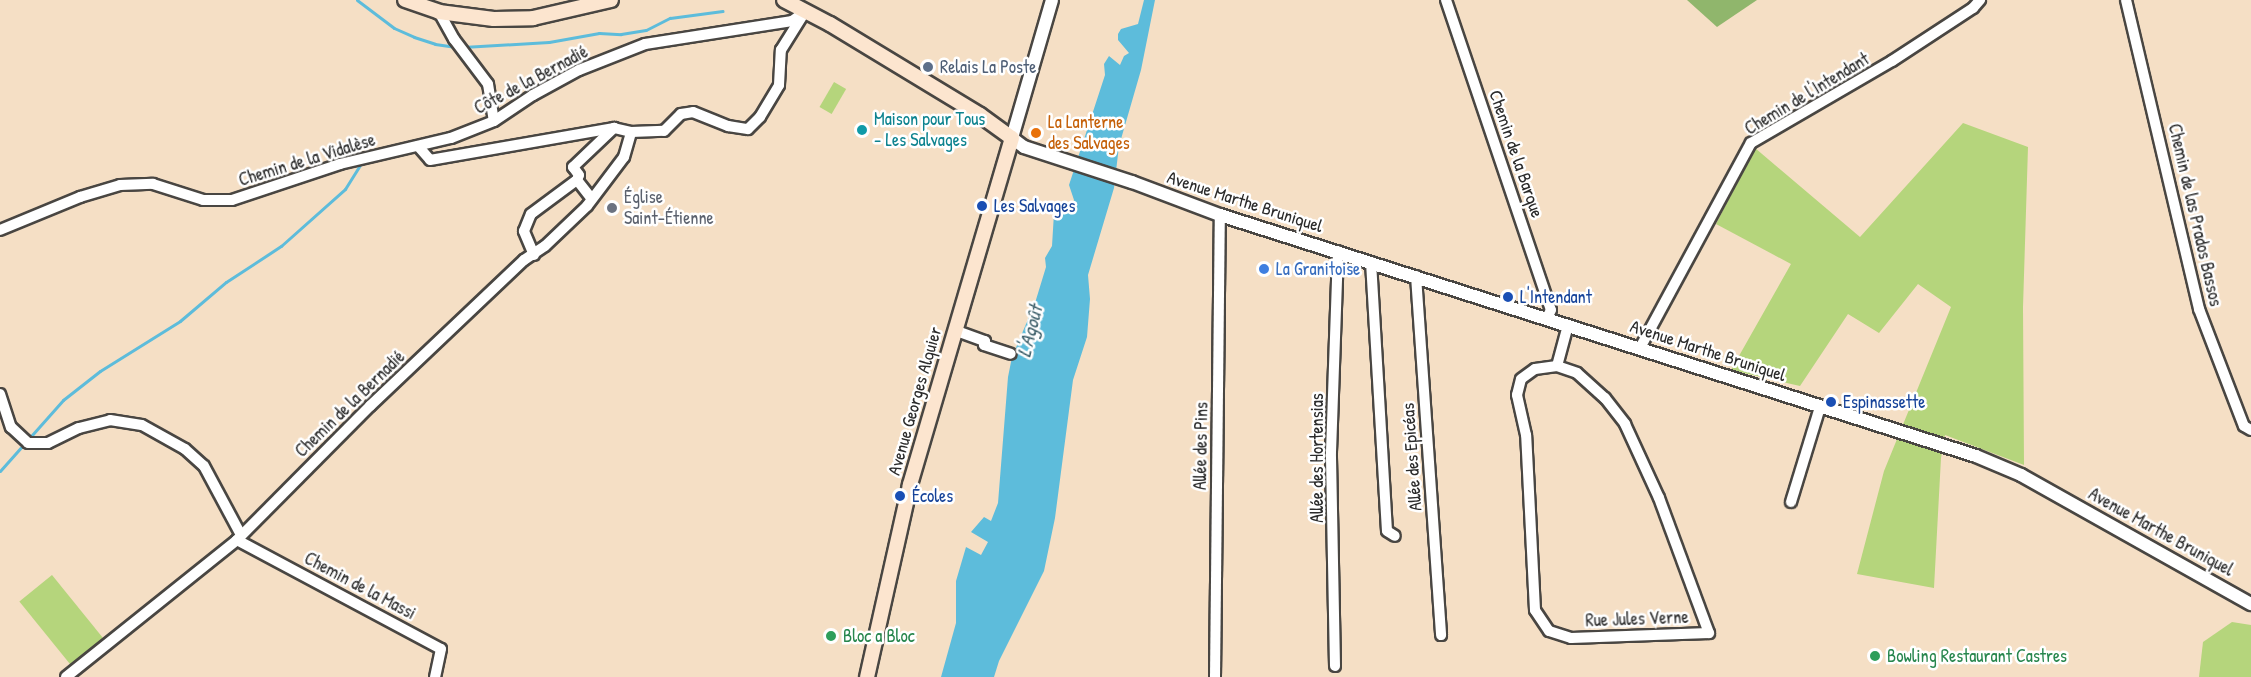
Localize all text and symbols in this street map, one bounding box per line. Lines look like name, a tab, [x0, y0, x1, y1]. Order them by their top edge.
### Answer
street label: Côte de la Bernadié	[471, 41, 591, 119]
street label: Chemin de l'Intendant	[1741, 48, 1873, 140]
place label: Relais La Poste	[940, 56, 1036, 78]
marker: Relais La Poste	[921, 60, 935, 74]
street label: Chemin de la Barque	[1484, 87, 1548, 221]
place label: Maison pour Tous - Les Salvages	[874, 109, 985, 152]
place label: La Lanterne des Salvages	[1048, 112, 1130, 154]
street label: Chemin de las Prados Bassos	[2163, 122, 2227, 308]
marker: Maison pour Tous - Les Salvages	[855, 123, 869, 137]
marker: La Lanterne des Salvages	[1029, 126, 1043, 140]
street label: Chemin de la Vidalèse	[236, 129, 378, 191]
street label: Avenue Marthe Bruniquel	[1164, 167, 1326, 237]
place label: Église Saint-Étienne	[624, 187, 714, 230]
place label: Les Salvages	[994, 195, 1075, 217]
marker: Les Salvages	[975, 199, 989, 213]
marker: Église Saint-Étienne	[605, 201, 619, 215]
place label: La Granitoise	[1276, 258, 1360, 280]
marker: La Granitoise	[1257, 262, 1271, 276]
place label: L'Intendant	[1520, 286, 1592, 308]
marker: L'Intendant	[1501, 290, 1515, 304]
water label: L'Agoût	[1011, 303, 1047, 359]
street label: Avenue Marthe Bruniquel	[1627, 316, 1789, 386]
street label: Avenue Georges Alquier	[883, 324, 947, 478]
street label: Chemin de la Bernadié	[291, 346, 409, 462]
place label: Espinassette	[1843, 391, 1925, 413]
street label: Allée des Hortensias	[1306, 393, 1328, 523]
marker: Espinassette	[1824, 395, 1838, 409]
street label: Allée des Pins	[1189, 402, 1213, 490]
street label: Allée des Epicéas	[1397, 402, 1427, 512]
street label: Avenue Marthe Bruniquel	[2085, 483, 2237, 581]
place label: Écoles	[912, 485, 953, 507]
marker: Écoles	[893, 489, 907, 503]
street label: Chemin de la Massi	[301, 548, 419, 624]
street label: Rue Jules Verne	[1585, 606, 1689, 632]
place label: Bloc a Bloc	[843, 625, 915, 647]
marker: Bloc a Bloc	[824, 629, 838, 643]
place label: Bowling Restaurant Castres	[1887, 645, 2067, 667]
marker: Bowling Restaurant Castres	[1868, 649, 1882, 663]

